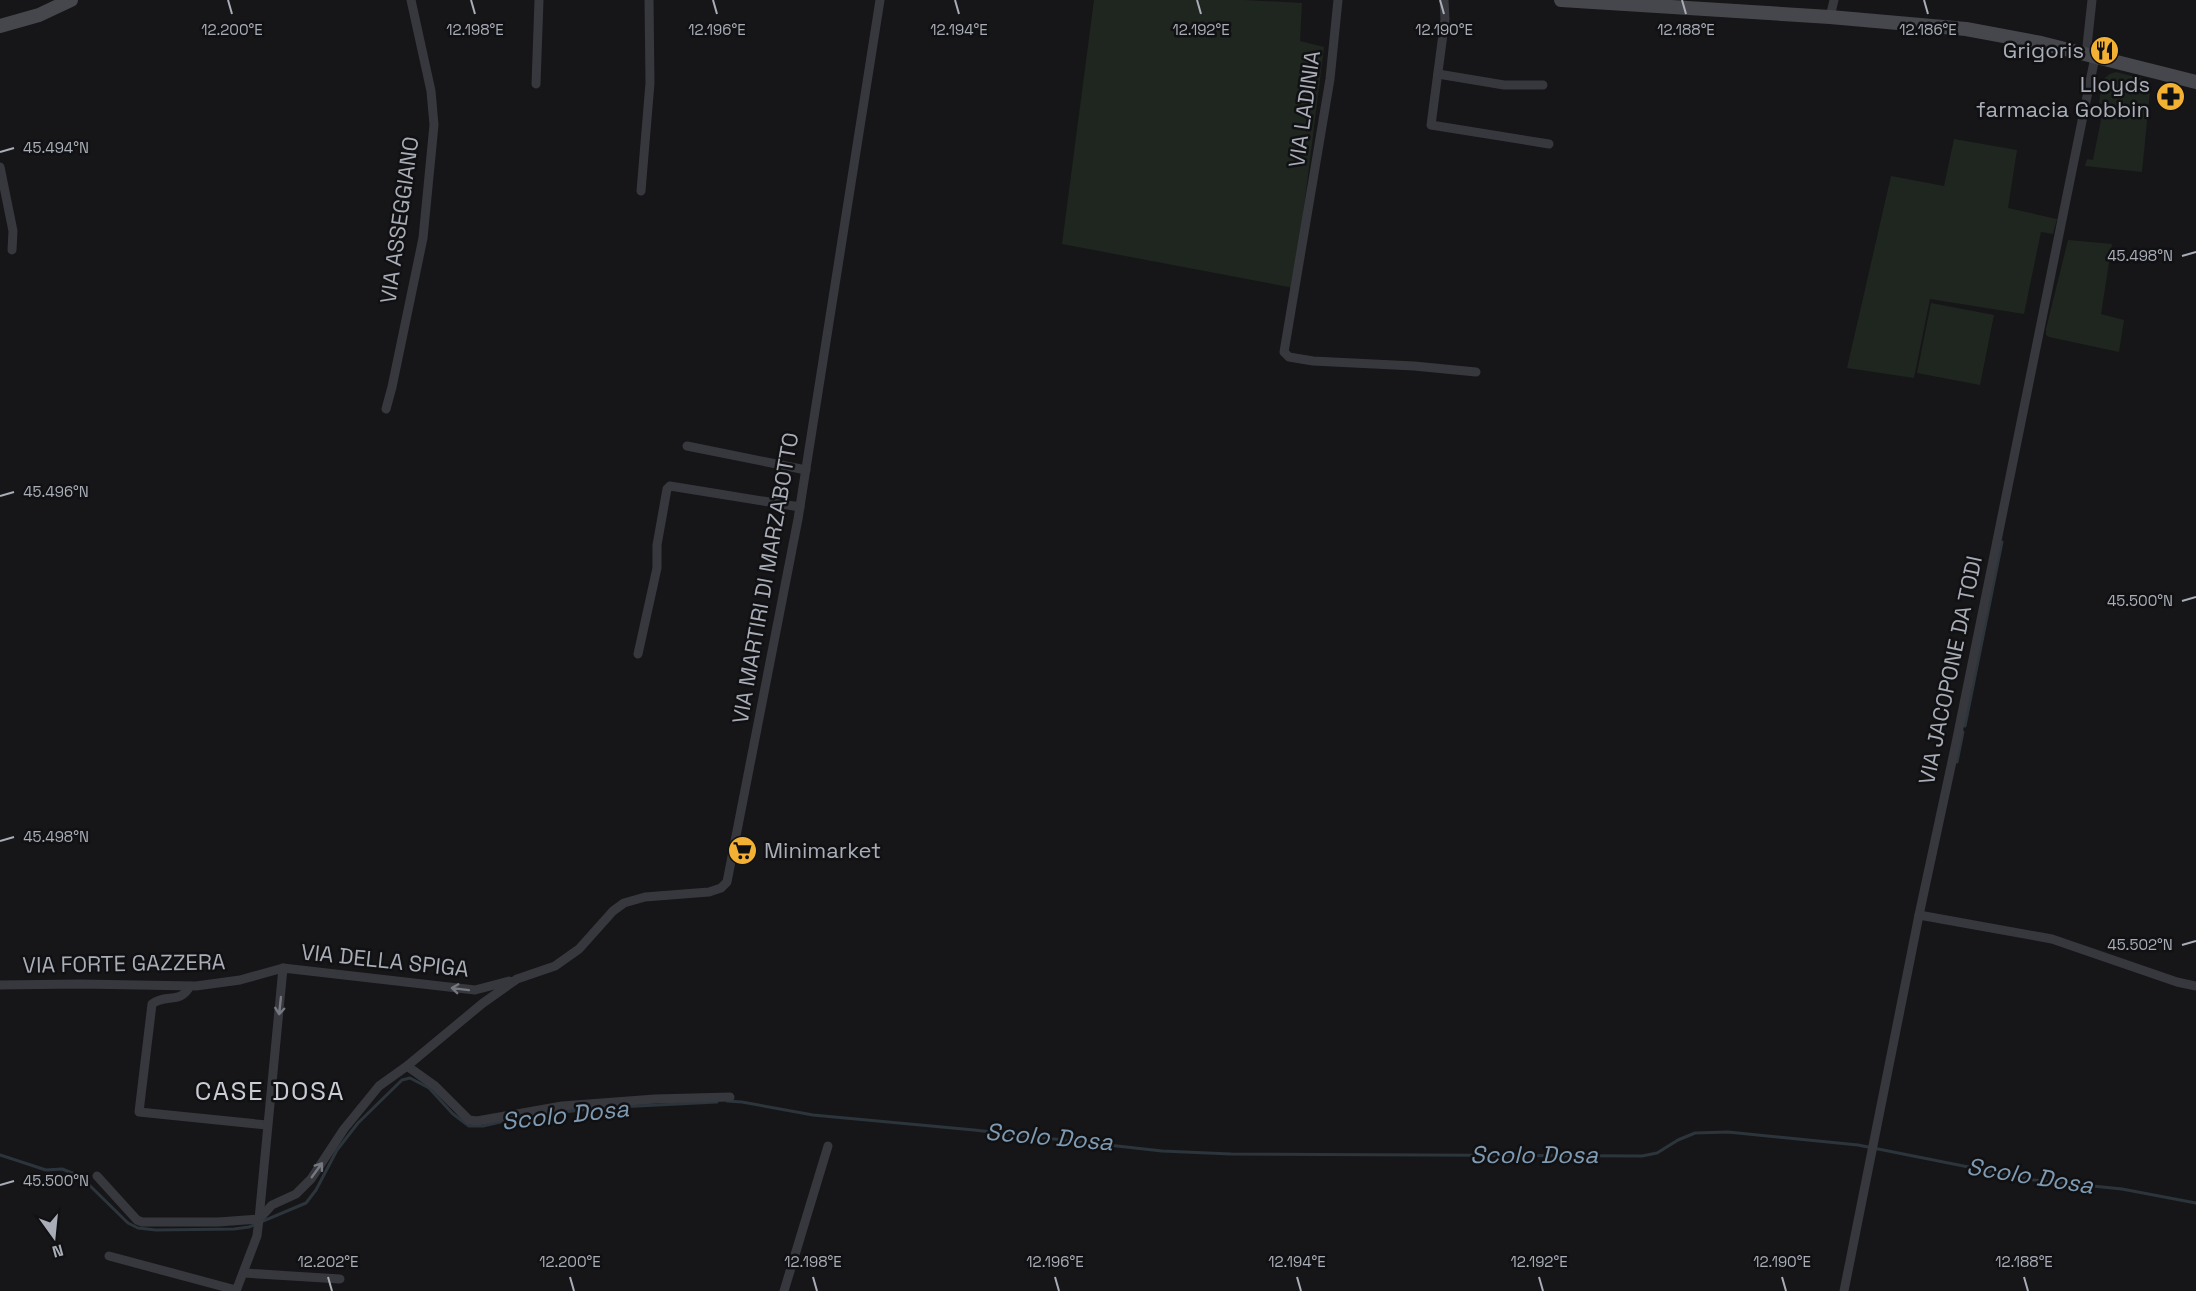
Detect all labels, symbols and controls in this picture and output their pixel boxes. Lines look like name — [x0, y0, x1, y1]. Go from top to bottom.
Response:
text: 12.200°E — [201, 20, 263, 39]
text: 12.198°E — [446, 20, 504, 39]
text: 12.196°E — [688, 20, 746, 39]
text: 12.194°E — [930, 20, 988, 39]
text: 12.192°E — [1172, 20, 1230, 39]
text: 12.190°E — [1415, 20, 1473, 39]
text: 12.188°E — [1657, 20, 1715, 39]
text: 12.186°E — [1899, 20, 1957, 39]
restaurant icon: Grigoris — [2089, 34, 2121, 66]
place label: Grigoris — [2003, 36, 2084, 64]
street label: VIA LADINIA — [1282, 49, 1326, 169]
place label: Lloyds farmacia Gobbin — [1976, 70, 2150, 123]
pharmacy icon: Lloyds farmacia Gobbin — [2155, 81, 2187, 113]
street label: VIA ASSEGGIANO — [373, 135, 425, 305]
text: 45.494°N — [23, 138, 89, 157]
text: 45.498°N — [2107, 246, 2173, 265]
street label: VIA MARTIRI DI MARZABOTTO — [726, 430, 804, 726]
text: 45.496°N — [23, 482, 89, 501]
street label: VIA JACOPONE DA TODI — [1912, 553, 1988, 787]
text: 45.500°N — [2107, 591, 2173, 610]
text: 45.498°N — [23, 827, 89, 846]
supermarket icon: Minimarket — [727, 834, 759, 866]
place label: Minimarket — [764, 836, 881, 864]
text: 45.502°N — [2107, 935, 2173, 954]
street label: VIA DELLA SPIGA — [300, 937, 471, 983]
street label: VIA FORTE GAZZERA — [22, 947, 226, 979]
one-way arrow — [451, 983, 471, 994]
one-way arrow — [274, 996, 285, 1015]
district label: CASE DOSA — [195, 1074, 345, 1108]
water label: Scolo Dosa — [500, 1092, 630, 1137]
water label: Scolo Dosa — [984, 1115, 1114, 1158]
water label: Scolo Dosa — [1470, 1139, 1598, 1170]
water label: Scolo Dosa — [1965, 1150, 2096, 1201]
one-way arrow — [311, 1162, 323, 1178]
text: 45.500°N — [23, 1171, 89, 1190]
north arrow — [24, 1207, 84, 1267]
text: N — [50, 1239, 66, 1263]
text: 12.202°E — [298, 1252, 358, 1271]
text: 12.200°E — [539, 1252, 601, 1271]
text: 12.198°E — [784, 1252, 842, 1271]
text: 12.196°E — [1026, 1252, 1084, 1271]
text: 12.194°E — [1268, 1252, 1326, 1271]
text: 12.192°E — [1510, 1252, 1568, 1271]
text: 12.190°E — [1753, 1252, 1811, 1271]
text: 12.188°E — [1995, 1252, 2053, 1271]

